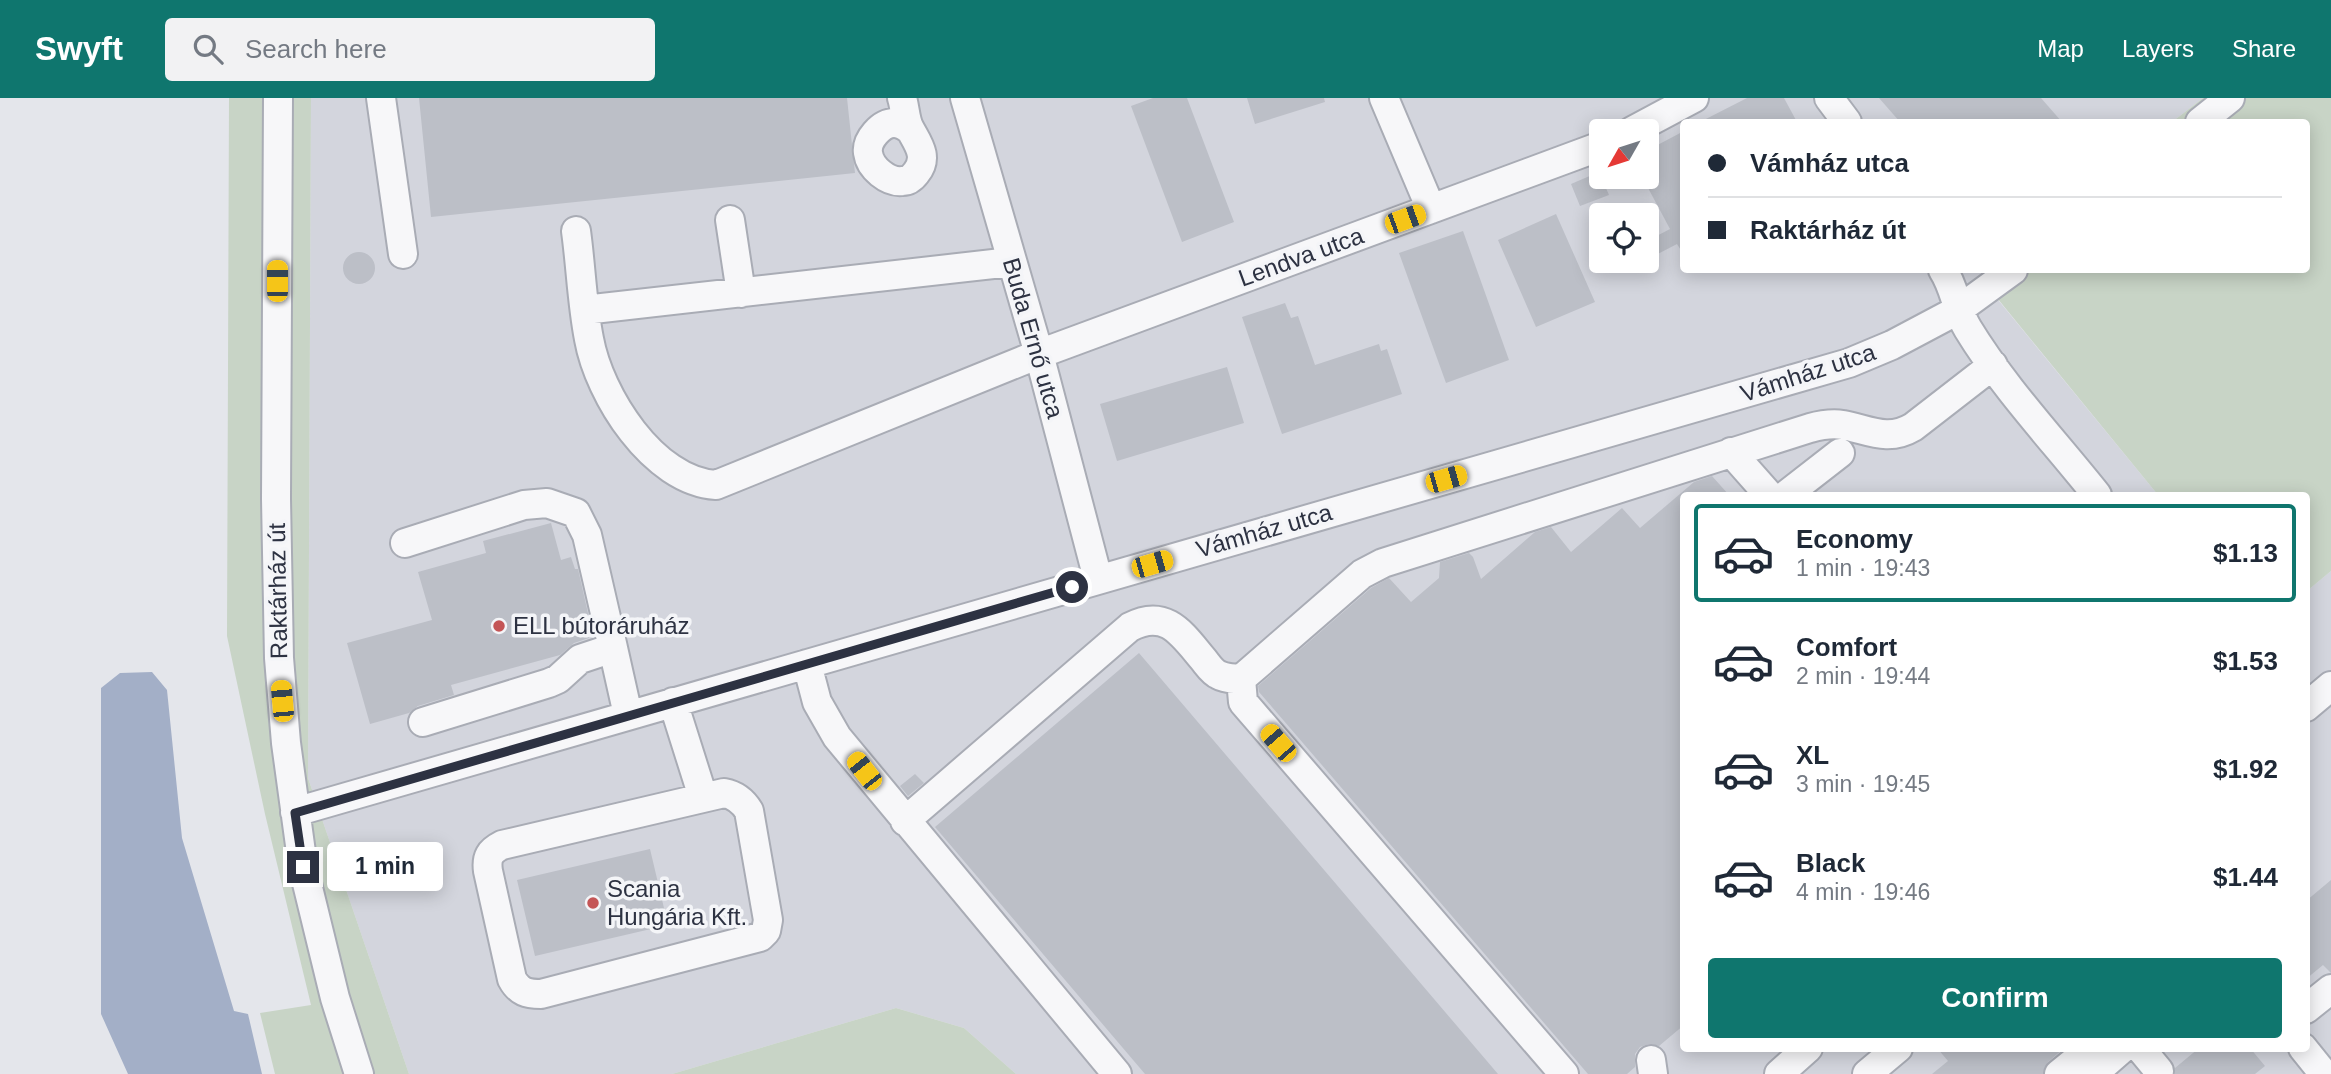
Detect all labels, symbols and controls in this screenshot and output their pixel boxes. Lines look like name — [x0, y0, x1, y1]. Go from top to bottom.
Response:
search box — [165, 18, 655, 81]
text: Swyft — [35, 30, 123, 67]
icon: search — [189, 30, 227, 68]
text: Search here — [245, 34, 387, 64]
text: Map — [2037, 35, 2084, 62]
text: Layers — [2122, 35, 2194, 62]
text: Share — [2232, 35, 2296, 62]
north arrow — [1589, 119, 1659, 189]
map controls — [1589, 119, 1659, 273]
text: Vámház utca — [1750, 148, 1909, 178]
car — [1382, 202, 1429, 236]
button: locate — [1589, 203, 1659, 273]
text: Raktárház út — [1750, 215, 1906, 245]
street label: Lendva utca — [1235, 221, 1367, 292]
street label: Buda Ernő utca — [998, 255, 1069, 422]
car — [267, 260, 288, 302]
street label: Vámház utca — [1737, 338, 1879, 407]
car — [1423, 463, 1470, 495]
street label: Vámház utca — [1193, 498, 1336, 563]
street label: Raktárház út — [263, 522, 292, 659]
icon: car — [1712, 522, 1775, 585]
text: Economy — [1796, 524, 1913, 554]
text: $1.13 — [2213, 538, 2278, 568]
car — [1129, 548, 1176, 580]
text: 1 min · 19:43 — [1796, 555, 1930, 581]
route start — [1056, 571, 1088, 603]
place label: ELL bútoráruház — [513, 612, 690, 639]
marker: ELL bútoráruház — [491, 618, 507, 634]
icon: car — [1712, 630, 1775, 693]
text: Comfort — [1796, 632, 1897, 662]
text: $1.53 — [2213, 646, 2278, 676]
text: 2 min · 19:44 — [1796, 663, 1930, 689]
car — [270, 679, 295, 723]
car — [1257, 720, 1300, 766]
icon: car — [1712, 738, 1775, 801]
text: XL — [1796, 740, 1829, 770]
car — [843, 748, 886, 794]
text: $1.92 — [2213, 754, 2278, 784]
text: 3 min · 19:45 — [1796, 771, 1930, 797]
callout: 1 min — [328, 842, 443, 892]
icon: car — [1712, 846, 1775, 909]
text: Black — [1796, 848, 1865, 878]
route end — [287, 851, 319, 883]
text: 1 min — [355, 853, 415, 879]
text: $1.44 — [2213, 862, 2278, 892]
place label: Scania Hungária Kft. — [607, 875, 747, 930]
text: 4 min · 19:46 — [1796, 879, 1930, 905]
marker: Scania Hungária Kft. — [585, 895, 601, 911]
button: Confirm — [1708, 958, 2282, 1038]

